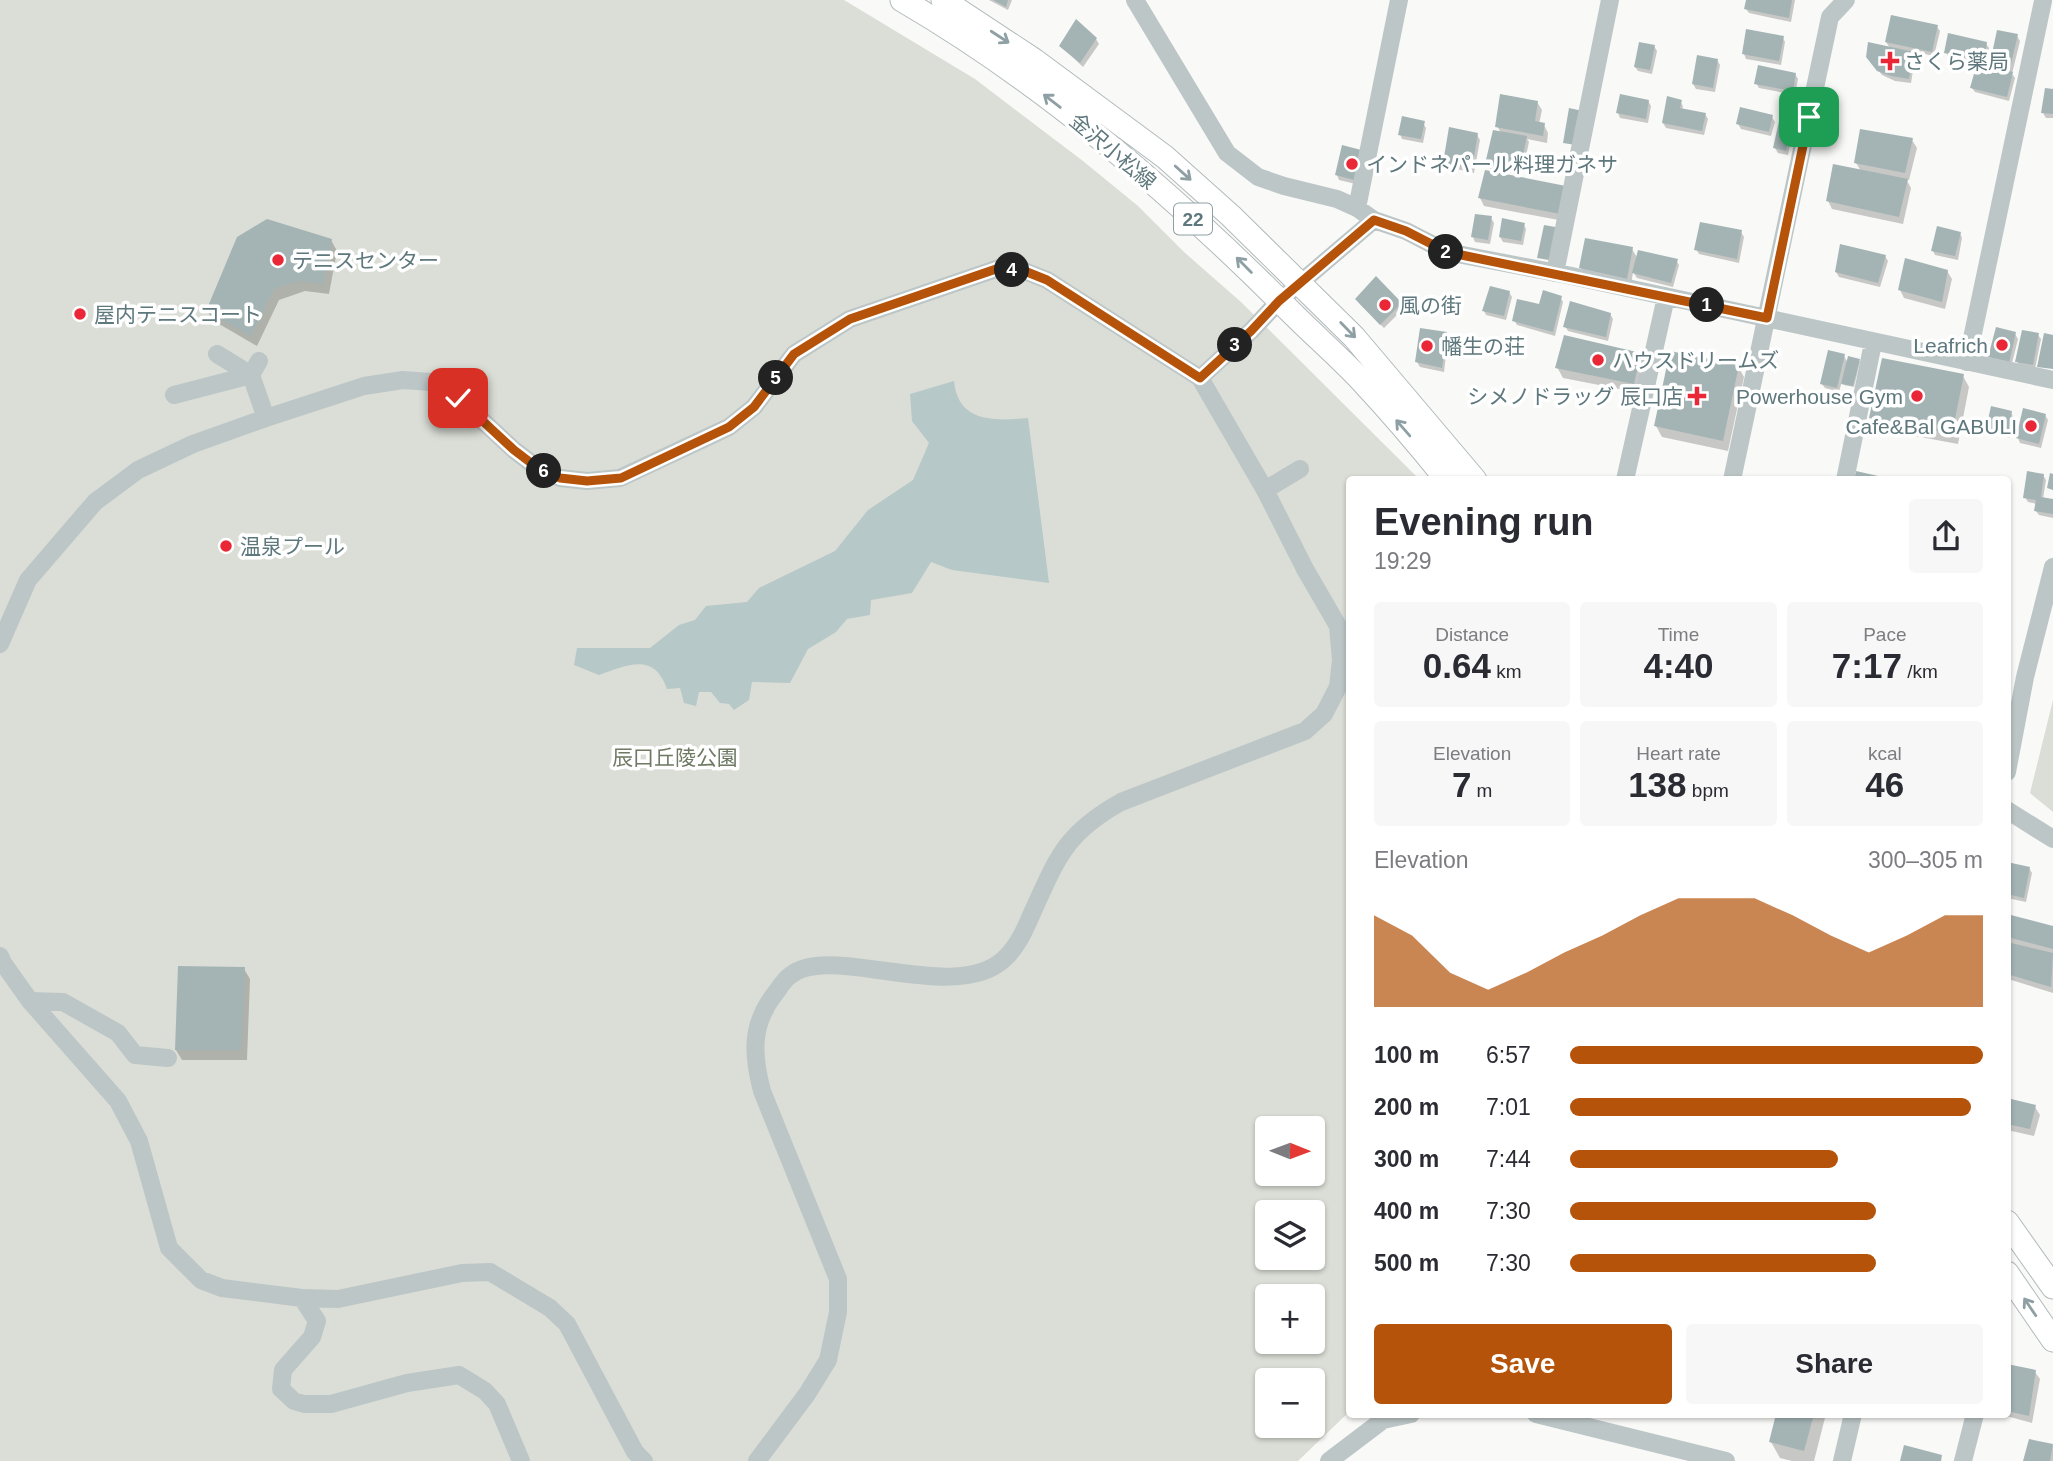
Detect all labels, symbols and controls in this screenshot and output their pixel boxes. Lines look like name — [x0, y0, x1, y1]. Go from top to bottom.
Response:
one-way arrow — [990, 31, 1010, 45]
place label: さくら薬局 — [1904, 50, 2009, 73]
marker: さくら薬局 — [1882, 53, 1898, 69]
pin — [1779, 87, 1839, 147]
one-way arrow — [1044, 94, 1062, 109]
icon: arrive — [1790, 98, 1828, 136]
street label: 金沢小松線 — [1065, 108, 1161, 194]
place label: インドネパール料理ガネサ — [1366, 153, 1618, 176]
marker: インドネパール料理ガネサ — [1344, 156, 1360, 172]
one-way arrow — [1174, 165, 1192, 181]
road number: 22 — [1174, 204, 1212, 234]
pin: 2 — [1428, 234, 1464, 270]
text: 2 — [1440, 241, 1451, 262]
place label: テニスセンター — [292, 249, 439, 272]
marker: テニスセンター — [270, 252, 286, 268]
pin: 4 — [995, 252, 1030, 288]
one-way arrow — [1236, 256, 1253, 273]
text: 4 — [1006, 259, 1017, 280]
pin: 1 — [1690, 288, 1724, 322]
place label: 風の街 — [1399, 294, 1462, 317]
text: 1 — [1701, 294, 1712, 315]
marker: 風の街 — [1377, 297, 1393, 313]
place label: 屋内テニスコート — [94, 303, 262, 326]
marker: 屋内テニスコート — [72, 306, 88, 322]
one-way arrow — [1339, 321, 1356, 338]
pin: 3 — [1218, 328, 1252, 362]
text: 3 — [1229, 334, 1240, 355]
place label: Leafrich — [1913, 334, 1988, 357]
place label: 幡生の荘 — [1441, 335, 1525, 358]
marker: Leafrich — [1994, 337, 2010, 353]
marker: 幡生の荘 — [1419, 338, 1435, 354]
place label: ハウスドリームズ — [1612, 349, 1779, 372]
marker: ハウスドリームズ — [1590, 352, 1606, 368]
pin: 5 — [758, 360, 794, 396]
text: 5 — [770, 367, 781, 388]
pin — [428, 368, 488, 428]
icon: check — [439, 379, 477, 417]
place label: シメノドラッグ 辰口店 — [1467, 385, 1683, 408]
place label: Powerhouse Gym — [1736, 385, 1903, 408]
marker: シメノドラッグ 辰口店 — [1689, 388, 1705, 404]
marker: Powerhouse Gym — [1909, 388, 1925, 404]
place label: Cafe&Bal GABULI — [1845, 415, 2017, 438]
marker: Cafe&Bal GABULI — [2023, 418, 2039, 434]
one-way arrow — [1395, 419, 1411, 437]
pin: 6 — [526, 454, 562, 489]
text: 6 — [538, 460, 549, 481]
button: share — [1909, 499, 1983, 573]
text: Evening run — [1374, 501, 1594, 543]
place label: 温泉プール — [240, 535, 345, 558]
marker: 温泉プール — [218, 538, 234, 554]
text: 19:29 — [1374, 548, 1432, 574]
text: Distance — [1435, 624, 1509, 645]
text: Time — [1658, 624, 1699, 645]
text: Pace — [1863, 624, 1906, 645]
text: 0.64 — [1423, 646, 1491, 685]
text: 4:40 — [1643, 646, 1714, 685]
text: 7:17 — [1832, 646, 1902, 685]
text: km — [1491, 661, 1522, 682]
text: /km — [1902, 661, 1938, 682]
text: Elevation — [1433, 743, 1511, 764]
text: Heart rate — [1636, 743, 1721, 764]
text: kcal — [1868, 743, 1902, 764]
park label: 辰口丘陵公園 — [612, 746, 738, 769]
text: 7 — [1452, 765, 1471, 804]
text: 138 — [1628, 765, 1687, 804]
text: 46 — [1865, 765, 1904, 804]
text: m — [1471, 780, 1492, 801]
text: bpm — [1687, 780, 1729, 801]
text: Elevation — [1374, 847, 1469, 873]
text: 300–305 m — [1868, 847, 1983, 873]
text: 100 m — [1374, 1042, 1439, 1068]
text: 6:57 — [1486, 1042, 1531, 1068]
text: 200 m — [1374, 1094, 1439, 1120]
text: 7:01 — [1486, 1094, 1531, 1120]
north arrow — [1255, 1116, 1325, 1186]
map controls — [1255, 1116, 1325, 1438]
text: 300 m — [1374, 1146, 1439, 1172]
text: 7:44 — [1486, 1146, 1531, 1172]
text: 400 m — [1374, 1198, 1439, 1224]
text: 7:30 — [1486, 1198, 1531, 1224]
button: layers — [1255, 1200, 1325, 1270]
text: 500 m — [1374, 1250, 1439, 1276]
text: 7:30 — [1486, 1250, 1531, 1276]
button: + — [1255, 1284, 1325, 1354]
one-way arrow — [2023, 1298, 2037, 1317]
button: Save — [1374, 1324, 1672, 1404]
button: Share — [1686, 1324, 1983, 1404]
button: − — [1255, 1368, 1325, 1438]

